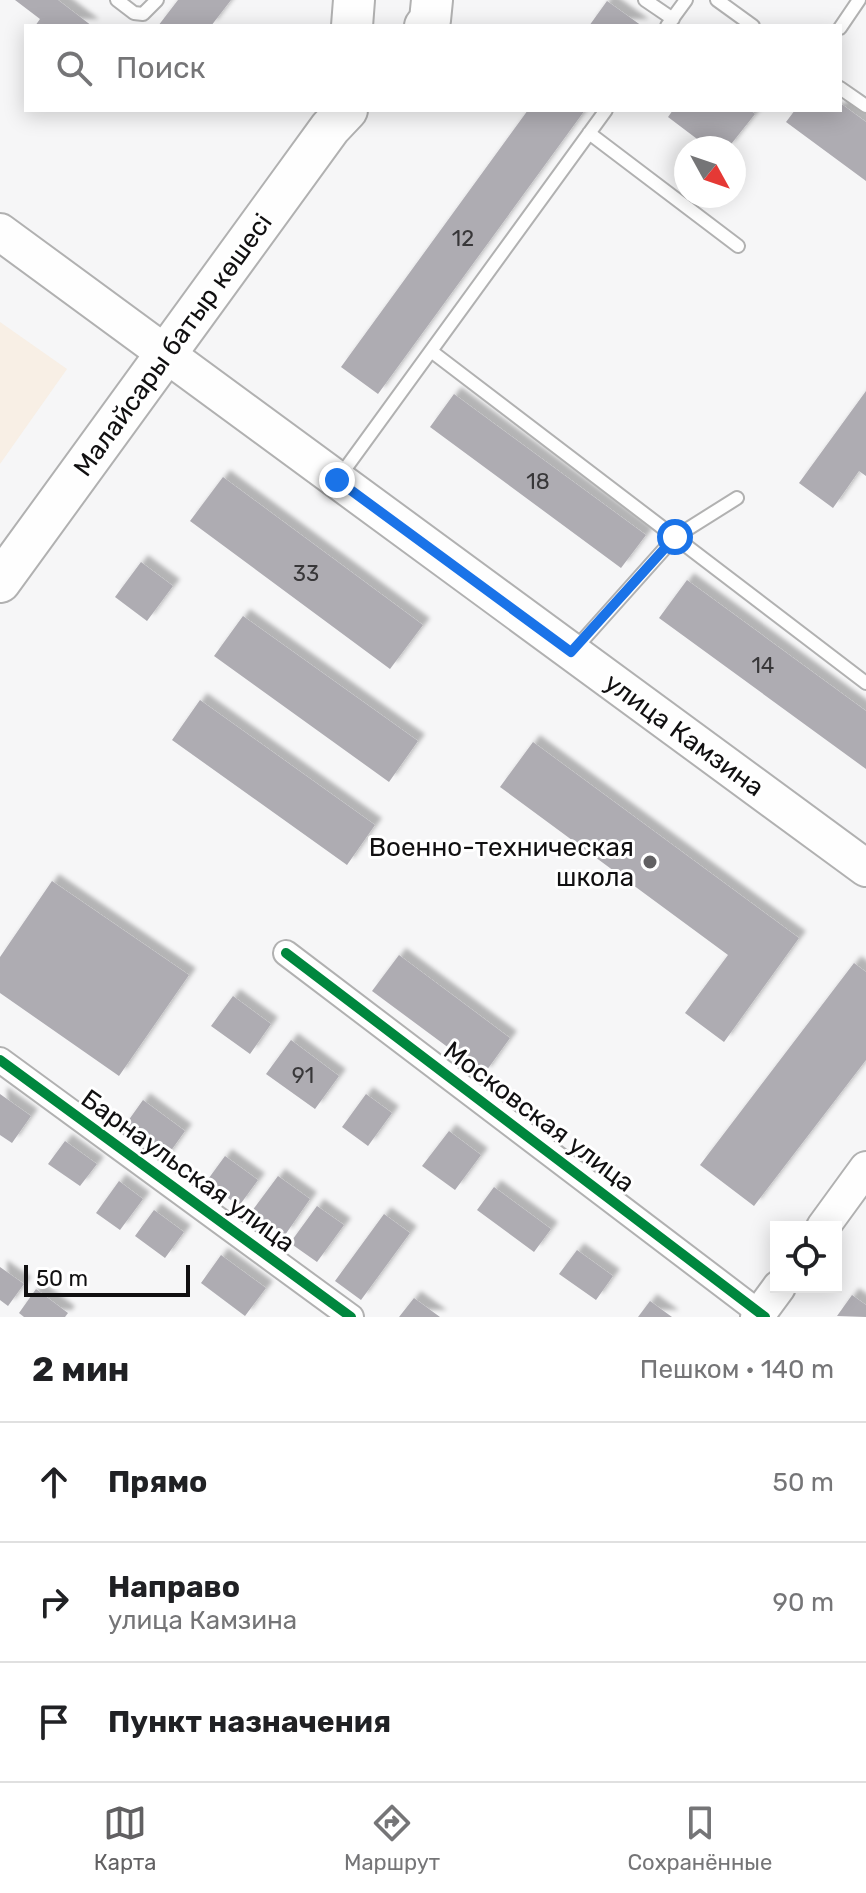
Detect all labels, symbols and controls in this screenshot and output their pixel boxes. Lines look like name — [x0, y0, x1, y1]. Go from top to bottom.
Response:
search box — [24, 24, 842, 112]
icon: search — [52, 46, 96, 90]
text: Поиск — [116, 50, 206, 86]
north arrow — [674, 136, 746, 208]
street label: Малайсары батыр көшесі — [67, 208, 279, 482]
house number: 12 — [452, 225, 474, 252]
route end — [319, 462, 355, 498]
house number: 18 — [526, 468, 550, 495]
route start — [657, 519, 693, 555]
house number: 33 — [293, 560, 319, 587]
house number: 14 — [751, 652, 775, 679]
street label: улица Камзина — [598, 667, 770, 803]
place label: Военно-техническая школа — [369, 832, 634, 893]
marker: Военно-техническая школа — [641, 853, 659, 871]
street label: Московская улица — [438, 1035, 640, 1199]
house number: 91 — [292, 1062, 314, 1089]
street label: Барнаульская улица — [75, 1083, 301, 1259]
map controls — [770, 1221, 842, 1293]
button: locate — [770, 1221, 842, 1293]
scale bar — [24, 1261, 190, 1297]
text: 50 m — [36, 1265, 88, 1292]
text: 2 мин — [32, 1349, 129, 1390]
text: Пешком · 140 m — [640, 1354, 834, 1385]
icon: ahead — [32, 1460, 76, 1504]
text: Прямо — [108, 1464, 207, 1500]
text: 50 m — [773, 1467, 834, 1498]
text: Направо — [108, 1569, 240, 1605]
icon: right — [32, 1580, 76, 1624]
text: 90 m — [773, 1587, 834, 1618]
text: улица Камзина — [108, 1605, 297, 1636]
icon: arrive — [32, 1700, 76, 1744]
text: Пункт назначения — [108, 1704, 391, 1740]
tab: Карта — [94, 1801, 156, 1876]
tab: Маршрут — [344, 1801, 440, 1876]
tab: Сохранённые — [627, 1801, 772, 1876]

